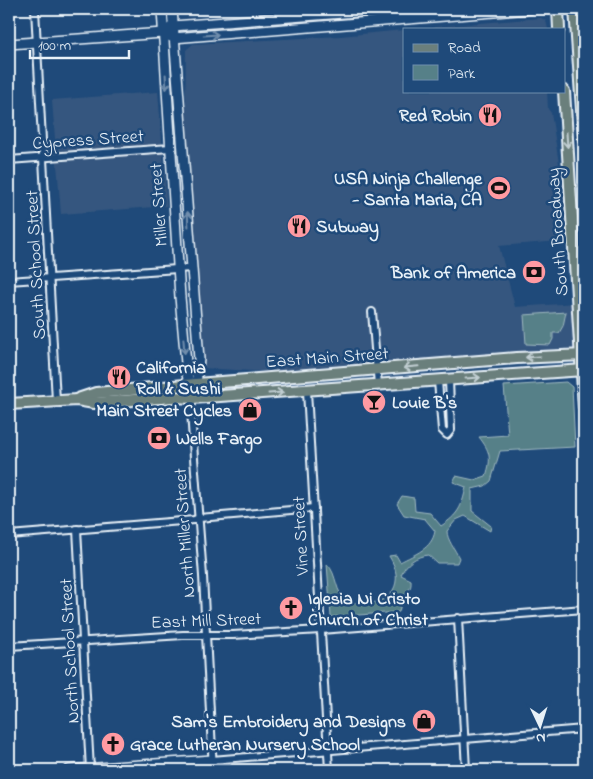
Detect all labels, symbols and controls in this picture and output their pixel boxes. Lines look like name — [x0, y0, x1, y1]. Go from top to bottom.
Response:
scale bar — [30, 28, 129, 60]
legend — [403, 28, 566, 92]
one-way arrow — [203, 30, 219, 39]
text: 100 m — [38, 35, 71, 57]
text: Road — [448, 37, 481, 59]
text: Park — [448, 63, 476, 85]
one-way arrow — [162, 73, 171, 89]
restaurant icon: Red Robin — [477, 102, 503, 128]
place label: Red Robin — [399, 104, 472, 130]
street label: Cypress Street — [32, 124, 145, 158]
one-way arrow — [562, 132, 572, 148]
street label: Miller Street — [144, 162, 176, 248]
place label: USA Ninja Challenge - Santa Maria, CA — [334, 167, 483, 214]
street label: South Broadway — [542, 167, 576, 297]
sports icon: USA Ninja Challenge - Santa Maria, CA — [486, 175, 512, 201]
street label: South School Street — [20, 190, 54, 340]
one-way arrow — [183, 211, 192, 227]
restaurant icon: Subway — [286, 213, 312, 239]
place label: Subway — [316, 215, 379, 242]
bank icon: Bank of America — [521, 259, 547, 285]
place label: Bank of America — [390, 261, 516, 287]
one-way arrow — [180, 337, 189, 353]
street label: East Main Street — [265, 342, 389, 376]
one-way arrow — [525, 353, 541, 362]
place label: California Roll & Sushi — [136, 356, 221, 403]
one-way arrow — [403, 362, 419, 372]
restaurant icon: California Roll & Sushi — [106, 364, 132, 390]
one-way arrow — [465, 374, 481, 383]
one-way arrow — [268, 388, 284, 397]
bar icon: Louie B's — [361, 389, 387, 415]
place label: Louie B's — [392, 391, 457, 417]
shop icon: Main Street Cycles — [237, 397, 263, 423]
place label: Main Street Cycles — [96, 399, 232, 426]
bank icon: Wells Fargo — [146, 425, 172, 451]
place label: Wells Fargo — [176, 427, 262, 454]
street label: North Miller Street — [168, 467, 203, 599]
street label: Vine Street — [287, 496, 317, 577]
street label: North School Street — [54, 578, 88, 724]
place label: Iglesia Ni Cristo Church of Christ — [308, 587, 429, 634]
church icon: Iglesia Ni Cristo Church of Christ — [278, 595, 304, 621]
street label: East Mill Street — [150, 607, 262, 637]
north arrow — [516, 702, 566, 752]
shop icon: Sam's Embroidery and Designs — [411, 708, 437, 734]
place label: Sam's Embroidery and Designs — [171, 710, 406, 737]
text: N — [535, 727, 546, 748]
church icon: Grace Lutheran Nursery School — [100, 731, 126, 757]
place label: Grace Lutheran Nursery School — [130, 733, 360, 760]

